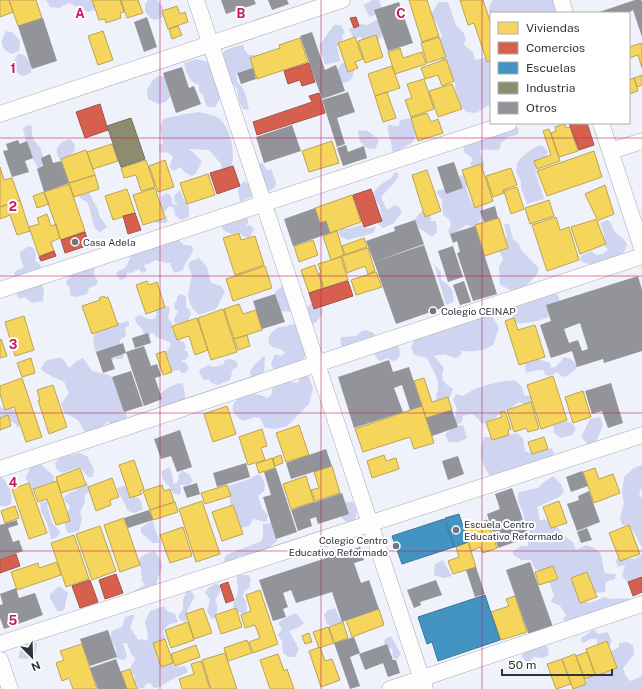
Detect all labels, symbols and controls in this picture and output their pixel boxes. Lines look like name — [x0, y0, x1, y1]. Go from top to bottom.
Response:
text: A — [75, 6, 85, 21]
text: B — [237, 6, 246, 21]
text: C — [396, 6, 406, 21]
legend — [490, 12, 630, 124]
text: Viviendas — [526, 21, 580, 35]
text: Comercios — [526, 41, 585, 55]
text: 1 — [10, 61, 16, 76]
text: Escuelas — [526, 61, 576, 75]
text: Industria — [526, 81, 575, 95]
text: Otros — [526, 101, 557, 115]
text: 2 — [9, 199, 17, 214]
place label: Casa Adela — [83, 236, 135, 248]
marker: Casa Adela — [70, 237, 80, 247]
place label: Colegio CEINAP — [441, 305, 516, 317]
marker: Colegio CEINAP — [428, 306, 438, 316]
text: 3 — [9, 337, 18, 352]
text: 4 — [9, 475, 18, 490]
place label: Escuela Centro Educativo Reformado — [464, 518, 564, 542]
marker: Escuela Centro Educativo Reformado — [451, 525, 461, 535]
place label: Colegio Centro Educativo Reformado — [289, 534, 388, 558]
marker: Colegio Centro Educativo Reformado — [391, 541, 401, 551]
text: 5 — [9, 613, 18, 628]
north arrow — [12, 637, 52, 677]
scale bar — [502, 651, 612, 677]
text: 50 m — [508, 658, 536, 672]
text: N — [30, 659, 42, 673]

